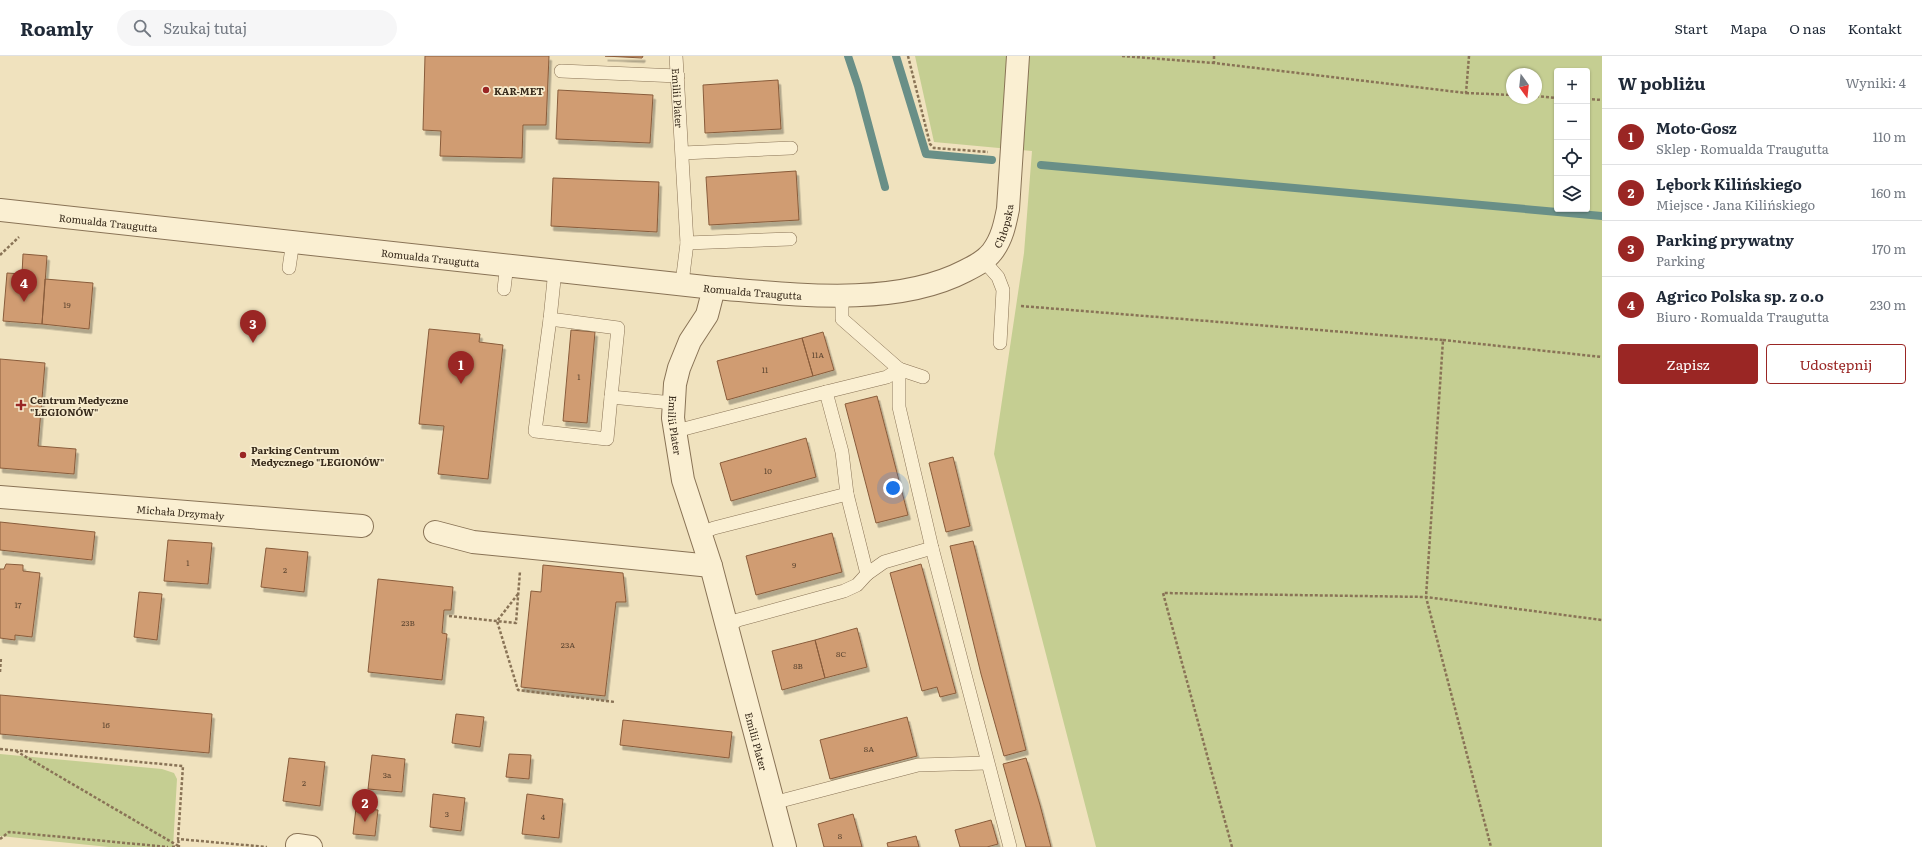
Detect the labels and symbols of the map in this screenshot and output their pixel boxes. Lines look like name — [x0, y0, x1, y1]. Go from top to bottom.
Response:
street label: Emilii Plater — [669, 68, 688, 128]
north arrow — [1506, 68, 1542, 104]
place label: KAR-MET — [494, 83, 544, 98]
marker: KAR-MET — [481, 85, 491, 95]
street label: Chłopska — [989, 203, 1016, 250]
street label: Romualda Traugutta — [58, 209, 159, 235]
street label: Romualda Traugutta — [380, 244, 481, 270]
pin: 4 — [11, 269, 37, 302]
street label: Romualda Traugutta — [702, 279, 803, 302]
house number: 19 — [63, 299, 71, 310]
pin: 3 — [240, 310, 266, 343]
house number: 11A — [812, 349, 824, 360]
pin: 1 — [448, 351, 474, 384]
house number: 11 — [762, 364, 769, 375]
house number: 1 — [577, 371, 581, 382]
place label: Centrum Medyczne "LEGIONÓW" — [30, 392, 129, 419]
street label: Emilii Plater — [665, 395, 686, 456]
marker: Centrum Medyczne "LEGIONÓW" — [15, 399, 27, 411]
place label: Parking Centrum Medycznego "LEGIONÓW" — [251, 442, 384, 469]
marker: Parking Centrum Medycznego "LEGIONÓW" — [238, 450, 248, 460]
house number: 10 — [764, 465, 772, 476]
your location — [883, 478, 903, 498]
street label: Michała Drzymały — [136, 500, 225, 522]
house number: 1 — [186, 557, 190, 568]
house number: 9 — [792, 559, 796, 570]
house number: 2 — [283, 564, 287, 575]
house number: 17 — [14, 599, 22, 610]
house number: 23B — [401, 617, 415, 628]
house number: 23A — [561, 639, 575, 650]
house number: 8C — [836, 648, 846, 659]
house number: 8B — [793, 660, 803, 671]
street label: Emilii Plater — [742, 710, 772, 772]
house number: 16 — [102, 719, 110, 730]
house number: 8A — [864, 743, 874, 754]
house number: 3a — [383, 769, 392, 780]
house number: 2 — [302, 777, 306, 788]
pin: 2 — [352, 789, 378, 822]
house number: 3 — [445, 808, 449, 819]
house number: 4 — [541, 811, 546, 822]
house number: 8 — [838, 830, 843, 841]

